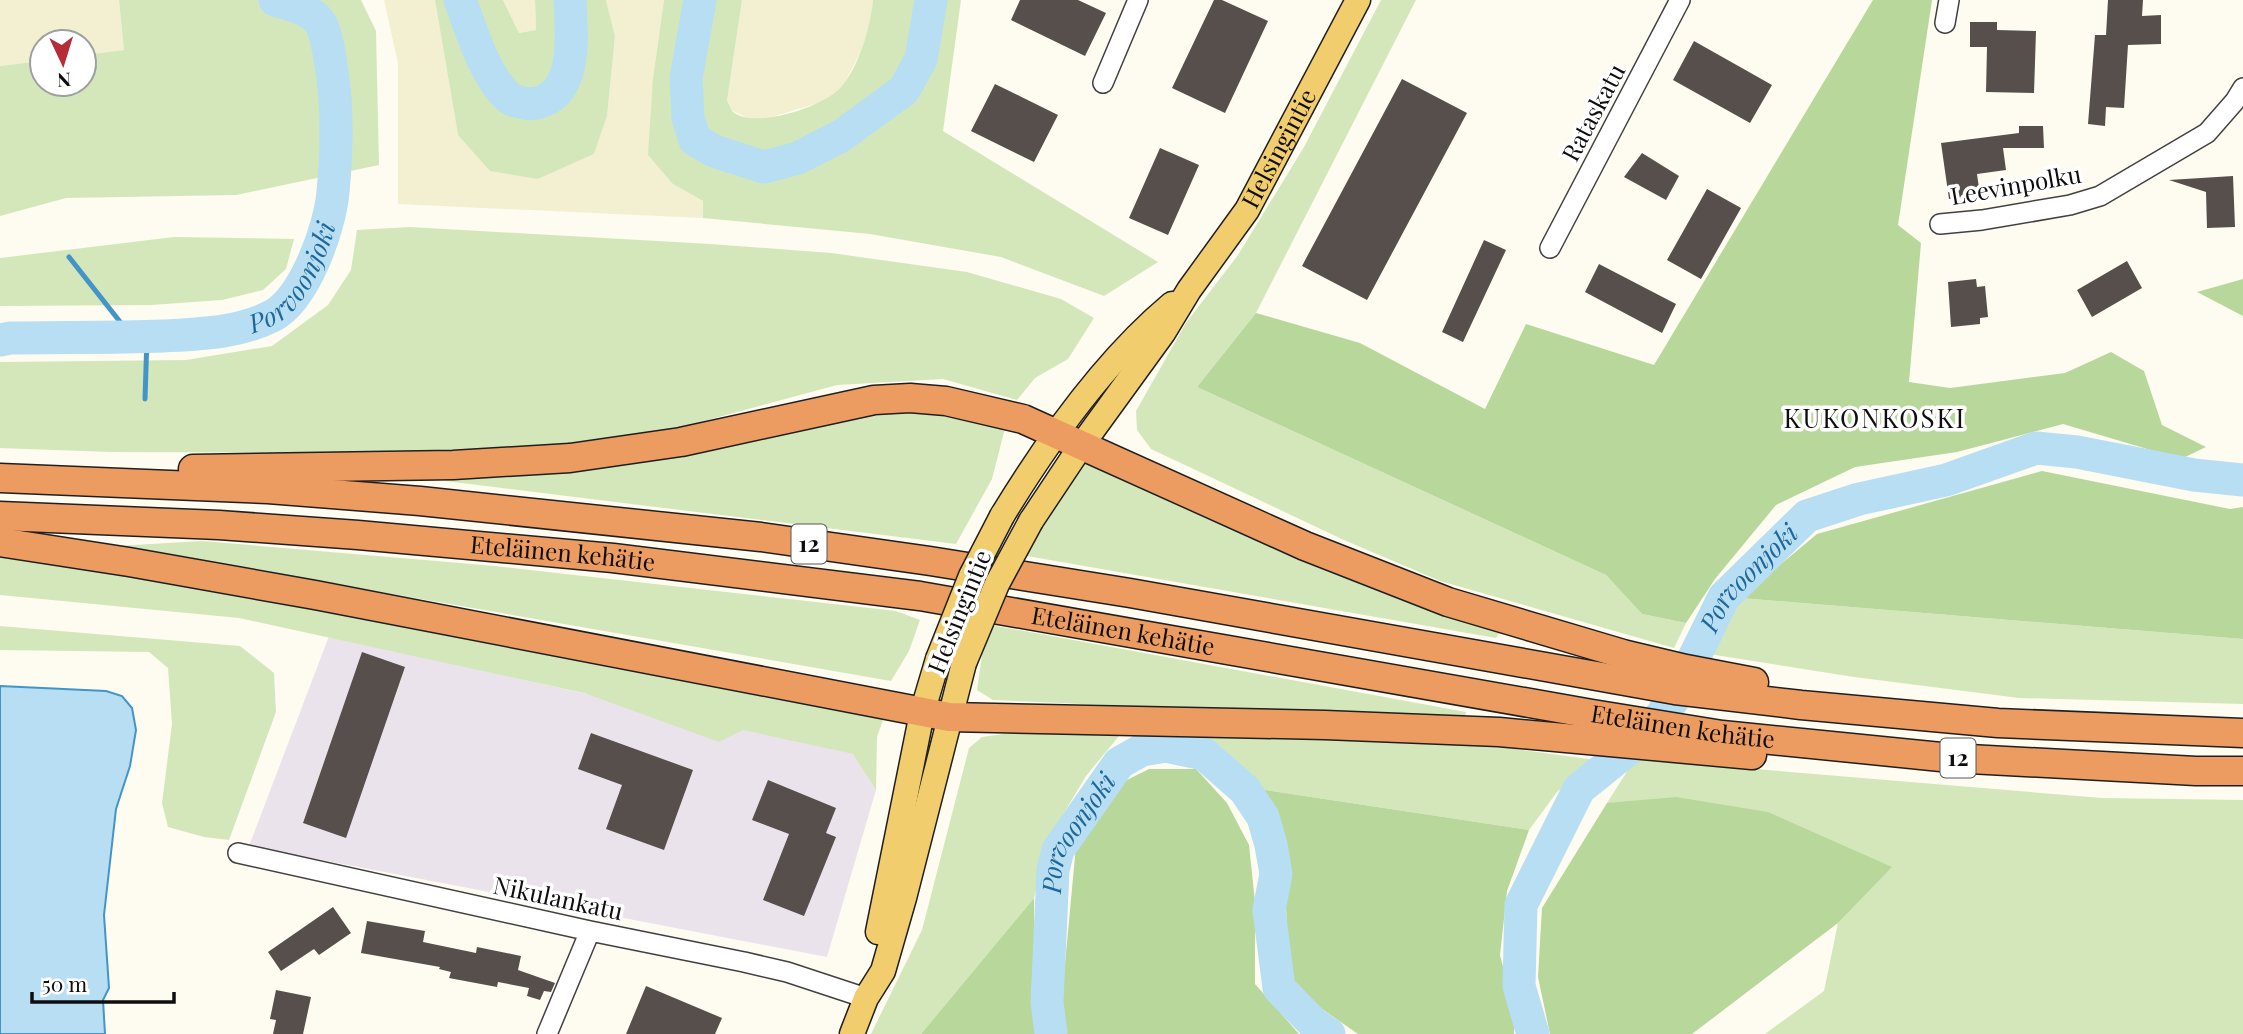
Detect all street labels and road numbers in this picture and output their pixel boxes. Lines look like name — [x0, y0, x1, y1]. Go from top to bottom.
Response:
street label: Rataskatu — [1553, 58, 1631, 166]
street label: Helsingintie — [1233, 83, 1322, 213]
street label: Leevinpolku — [1948, 157, 2084, 211]
road number: 12 — [792, 524, 826, 564]
street label: Eteläinen kehätie — [469, 527, 657, 577]
street label: Helsingintie — [919, 545, 997, 678]
street label: Eteläinen kehätie — [1029, 598, 1218, 661]
street label: Eteläinen kehätie — [1589, 696, 1776, 754]
road number: 12 — [1940, 738, 1976, 778]
street label: Nikulankatu — [491, 868, 626, 926]

